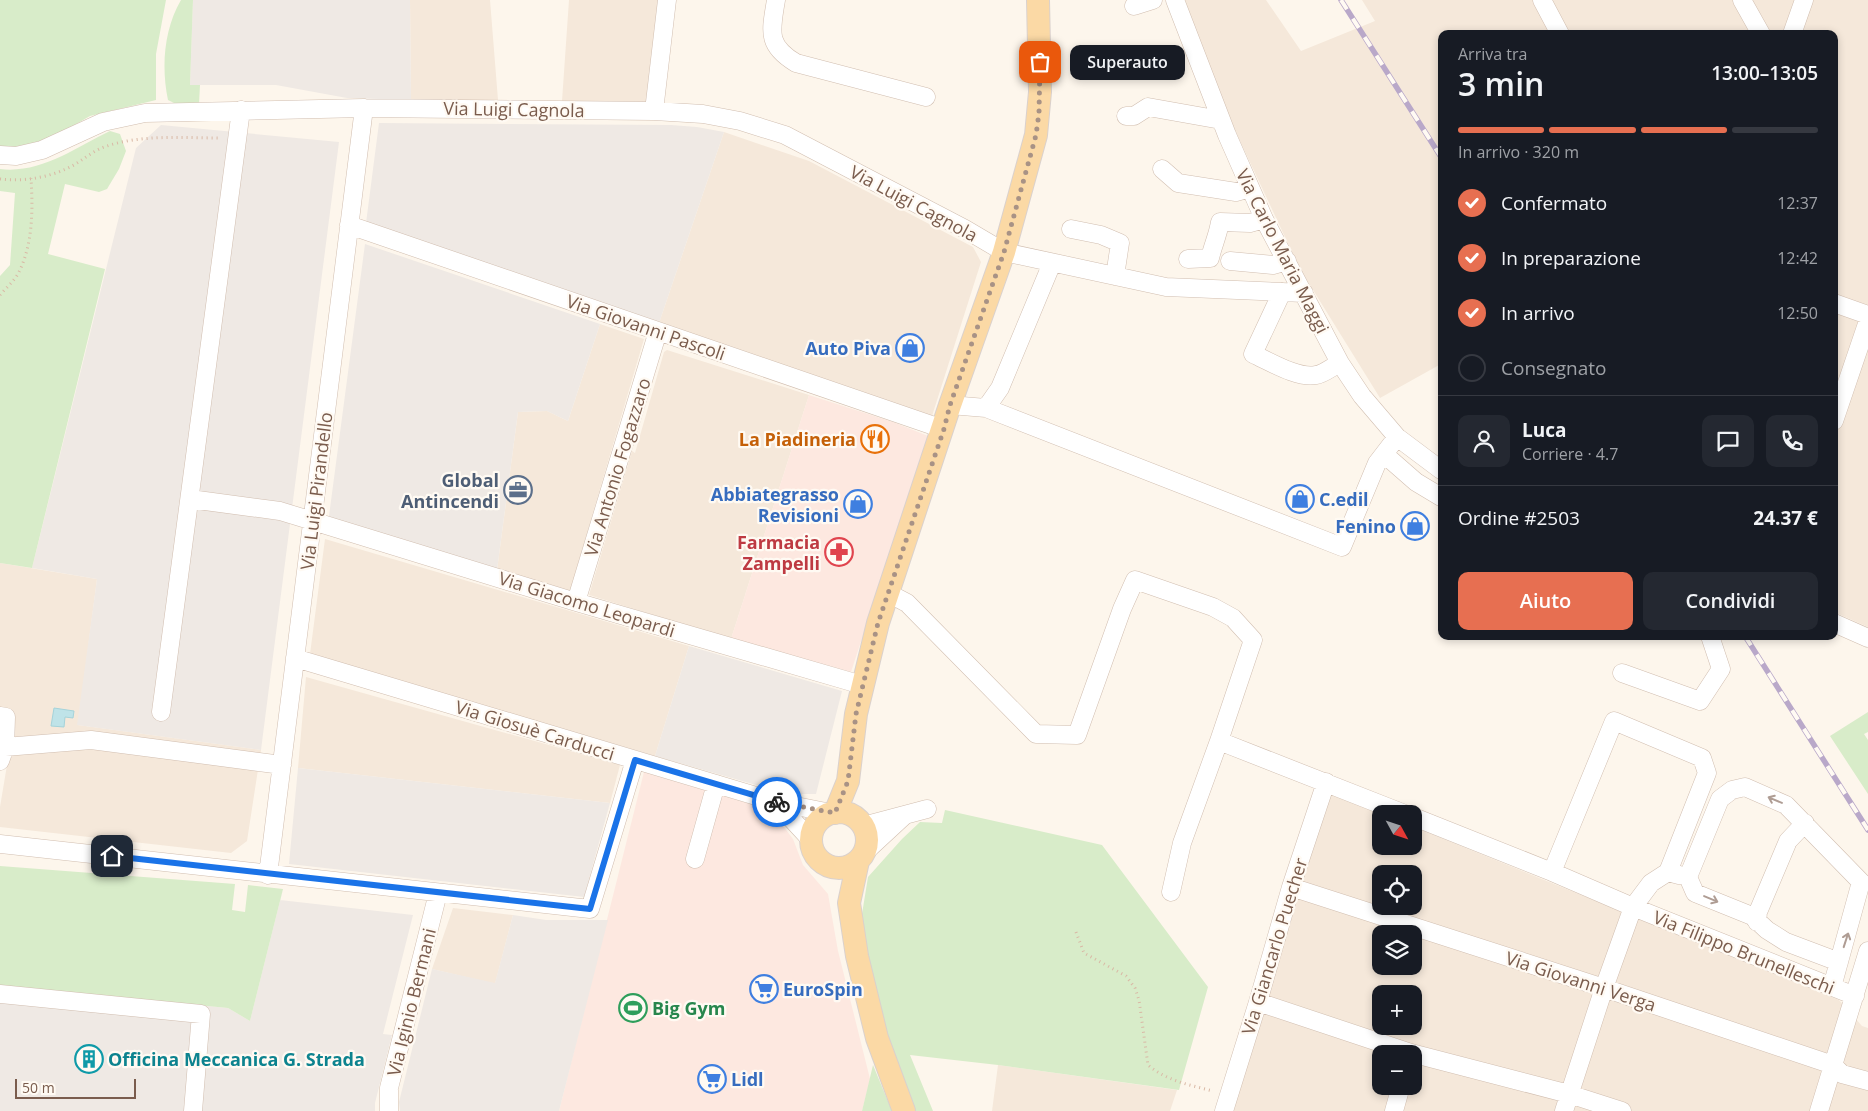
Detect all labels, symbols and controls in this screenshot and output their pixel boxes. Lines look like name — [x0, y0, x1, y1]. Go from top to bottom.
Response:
pin — [1019, 41, 1061, 83]
text: Arriva tra — [1458, 43, 1527, 65]
callout: Superauto — [1070, 44, 1185, 80]
icon: bag — [1026, 48, 1054, 76]
text: Superauto — [1087, 51, 1168, 73]
text: 13:00–13:05 — [1711, 60, 1818, 86]
text: 3 min — [1458, 62, 1544, 105]
street label: Via Luigi Cagnola — [443, 96, 585, 122]
text: In arrivo · 320 m — [1458, 141, 1579, 163]
street label: Via Luigi Cagnola — [846, 159, 982, 247]
street label: Via Carlo Maria Maggi — [1231, 165, 1335, 337]
icon: check — [1458, 189, 1486, 217]
text: Confermato — [1501, 190, 1607, 216]
text: 12:37 — [1777, 192, 1818, 214]
icon: check — [1458, 244, 1486, 272]
text: In preparazione — [1501, 245, 1641, 271]
text: 12:42 — [1777, 247, 1818, 269]
street label: Via Giovanni Pascoli — [563, 289, 729, 365]
icon: check — [1458, 299, 1486, 327]
text: In arrivo — [1501, 300, 1575, 326]
text: 12:50 — [1777, 302, 1818, 324]
shop icon: Auto Piva — [895, 333, 925, 363]
place label: Auto Piva — [805, 336, 891, 360]
text: Consegnato — [1501, 355, 1607, 381]
street label: Via Antonio Fogazzaro — [578, 375, 656, 559]
street label: Via Luigi Pirandello — [294, 411, 338, 571]
button: person — [1458, 415, 1510, 467]
button: chat — [1702, 415, 1754, 467]
button: phone — [1766, 415, 1818, 467]
text: Luca — [1522, 417, 1566, 443]
restaurant icon: La Piadineria — [860, 424, 890, 454]
place label: La Piadineria — [739, 427, 856, 451]
text: Corriere · 4.7 — [1522, 443, 1618, 465]
place label: Global Antincendi — [401, 468, 499, 513]
office icon: Global Antincendi — [503, 475, 533, 505]
place label: Abbiategrasso Revisioni — [711, 482, 839, 527]
shop icon: C.edil — [1285, 484, 1315, 514]
place label: C.edil — [1319, 487, 1369, 511]
shop icon: Abbiategrasso Revisioni — [843, 489, 873, 519]
text: Ordine #2503 — [1458, 505, 1580, 531]
text: 24.37 € — [1753, 505, 1818, 531]
shop icon: Fenino — [1400, 511, 1430, 541]
place label: Fenino — [1335, 514, 1396, 538]
place label: Farmacia Zampelli — [737, 530, 820, 575]
pharmacy icon: Farmacia Zampelli — [824, 537, 854, 567]
street label: Via Giacomo Leopardi — [496, 566, 678, 642]
button: Aiuto — [1458, 572, 1633, 630]
button: Condividi — [1643, 572, 1818, 630]
street label: Via Giosuè Carducci — [452, 694, 618, 766]
courier — [752, 777, 802, 827]
icon: bike — [763, 788, 791, 816]
one-way arrow — [1768, 795, 1783, 805]
north arrow — [1372, 805, 1422, 855]
map controls — [1372, 805, 1422, 1095]
pin — [91, 835, 133, 877]
icon: home — [98, 842, 126, 870]
street label: Via Giancarlo Puecher — [1236, 854, 1313, 1037]
button: locate — [1372, 865, 1422, 915]
one-way arrow — [1703, 895, 1718, 905]
street label: Via Filippo Brunelleschi — [1650, 905, 1838, 999]
street label: Via Iginio Bermani — [381, 925, 441, 1079]
button: layers — [1372, 925, 1422, 975]
one-way arrow — [1842, 933, 1851, 949]
street label: Via Giovanni Verga — [1503, 945, 1659, 1017]
supermarket icon: EuroSpin — [749, 974, 779, 1004]
place label: EuroSpin — [783, 977, 863, 1001]
button: + — [1372, 985, 1422, 1035]
sports icon: Big Gym — [618, 993, 648, 1023]
place label: Big Gym — [652, 996, 725, 1020]
building icon: Officina Meccanica G. Strada — [74, 1044, 104, 1074]
button: − — [1372, 1045, 1422, 1095]
place label: Officina Meccanica G. Strada — [108, 1047, 365, 1071]
supermarket icon: Lidl — [697, 1064, 727, 1094]
place label: Lidl — [731, 1067, 764, 1091]
scale bar — [15, 1076, 136, 1099]
text: 50 m — [22, 1078, 55, 1097]

